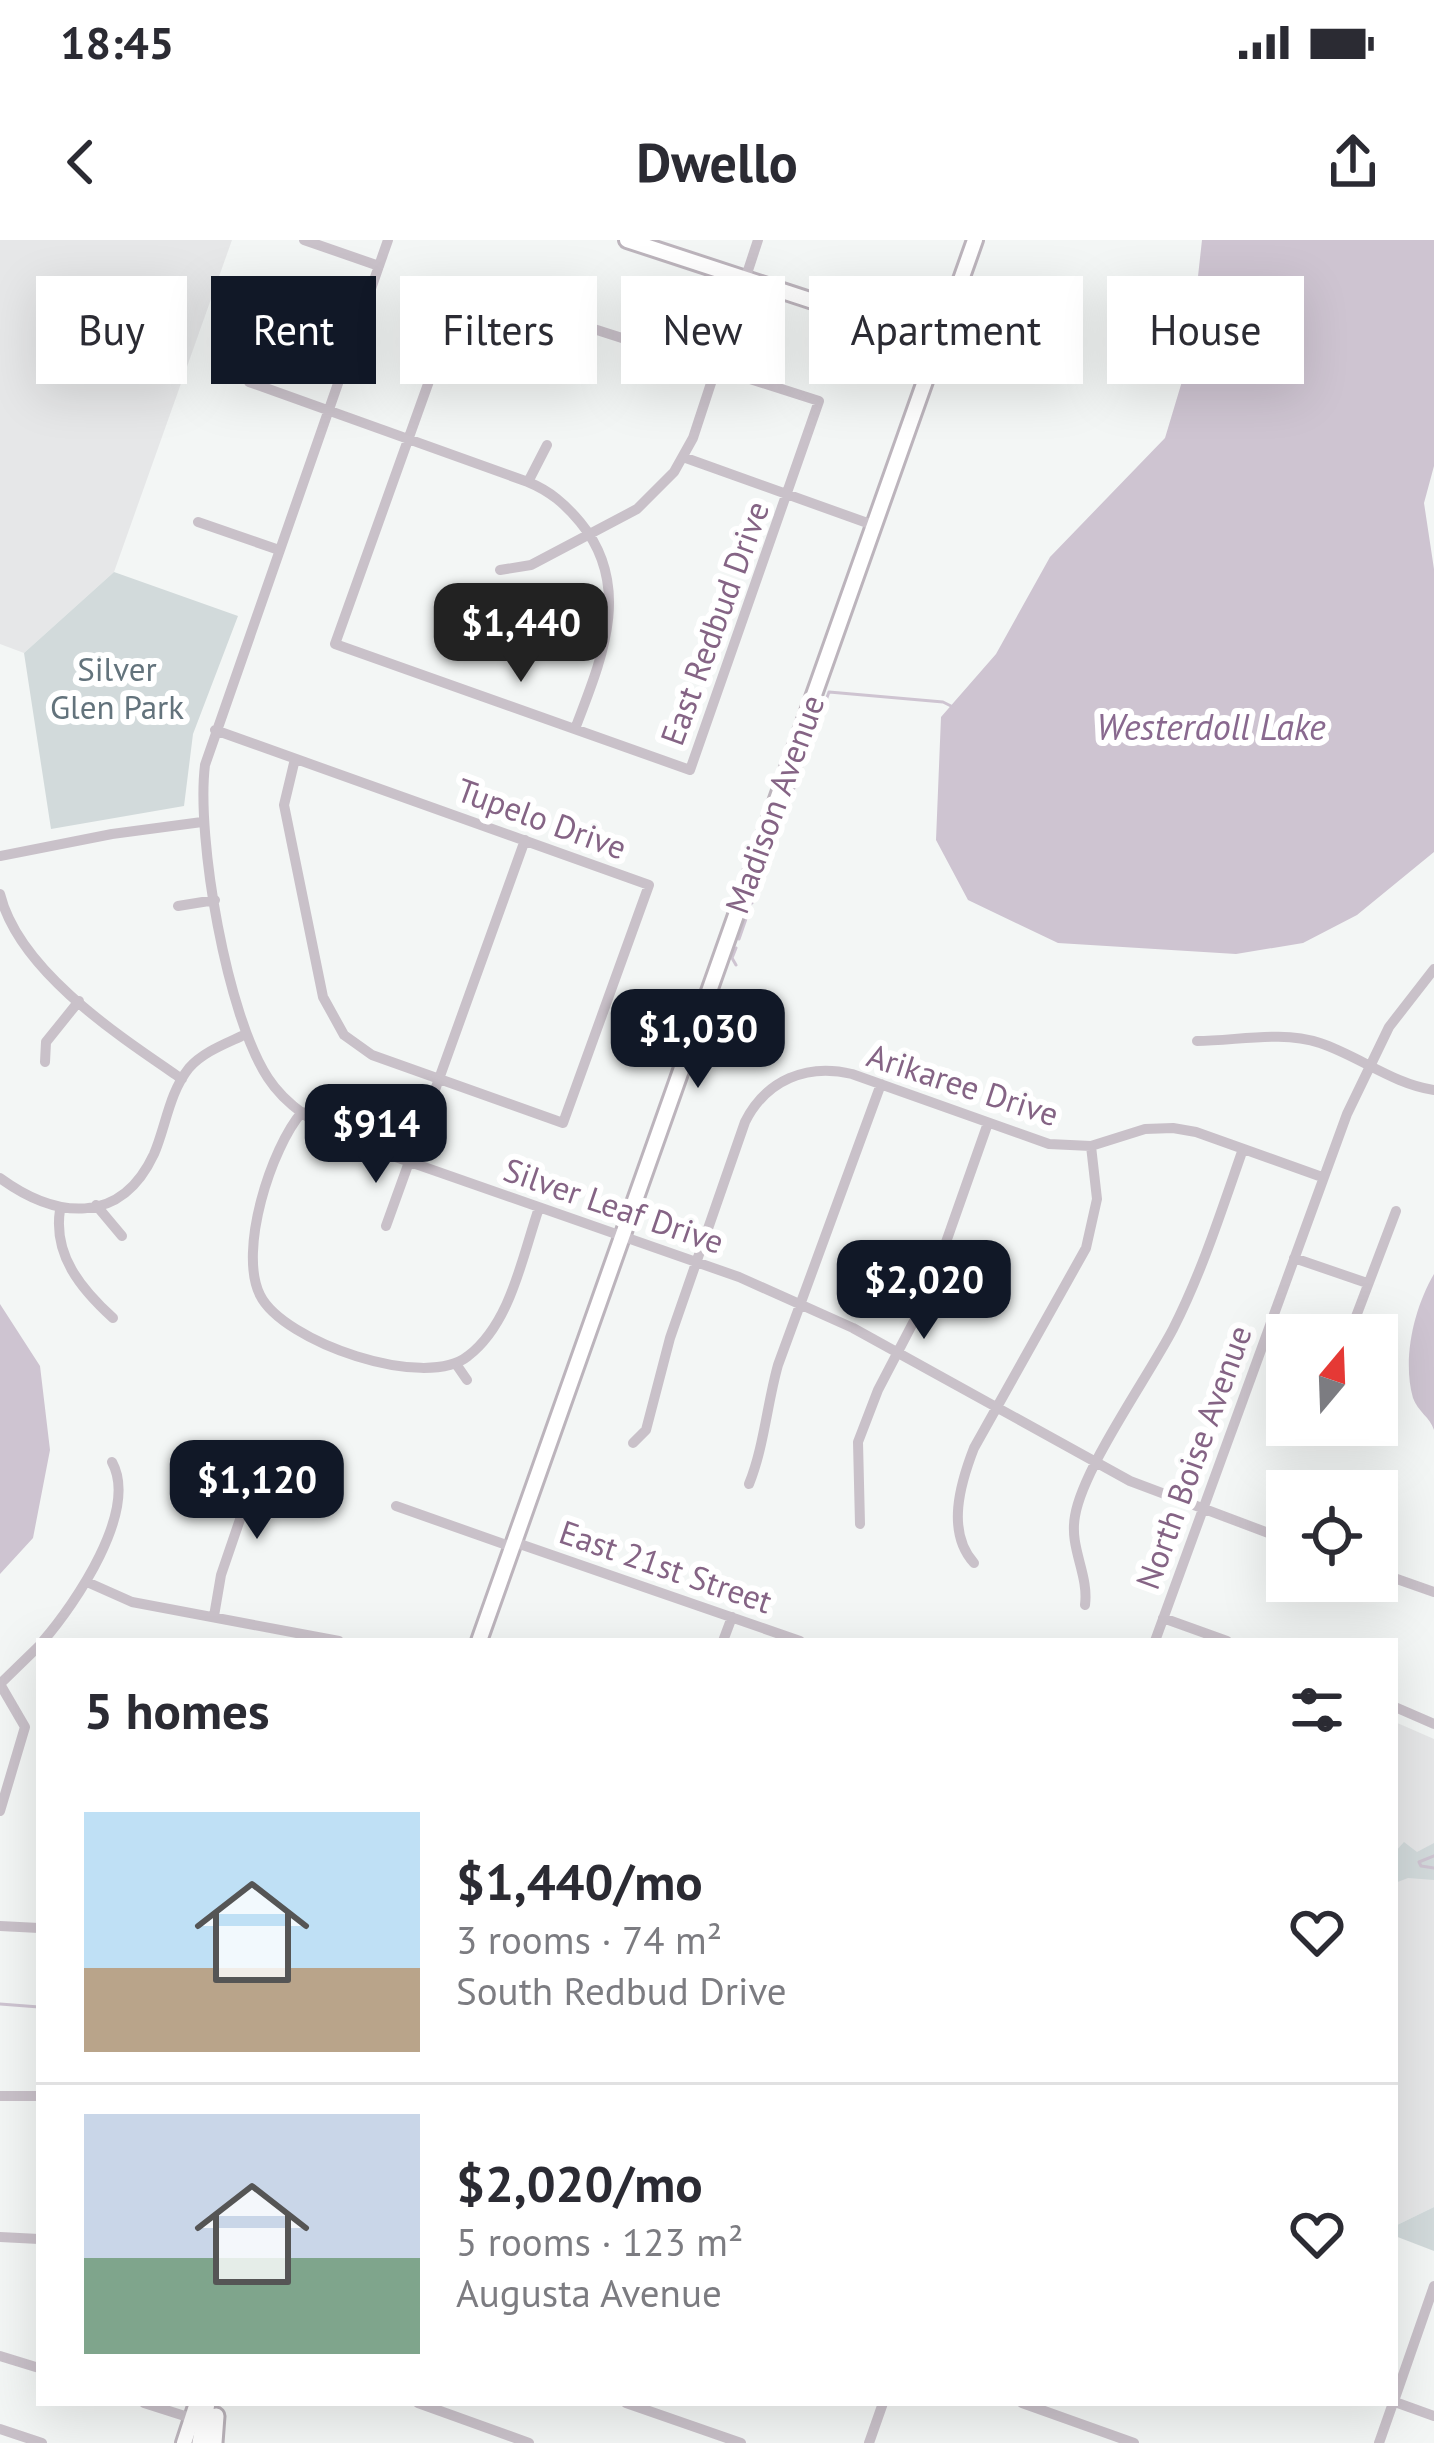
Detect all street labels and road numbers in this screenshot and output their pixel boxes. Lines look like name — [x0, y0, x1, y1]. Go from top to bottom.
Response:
street label: East Redbud Drive — [650, 495, 778, 751]
street label: Madison Avenue — [715, 689, 833, 919]
street label: Tupelo Drive — [451, 767, 633, 869]
street label: Arikaree Drive — [862, 1033, 1064, 1135]
street label: Silver Leaf Drive — [498, 1147, 730, 1263]
street label: North Boise Avenue — [1125, 1319, 1261, 1595]
street label: East 21st Street — [554, 1510, 778, 1622]

